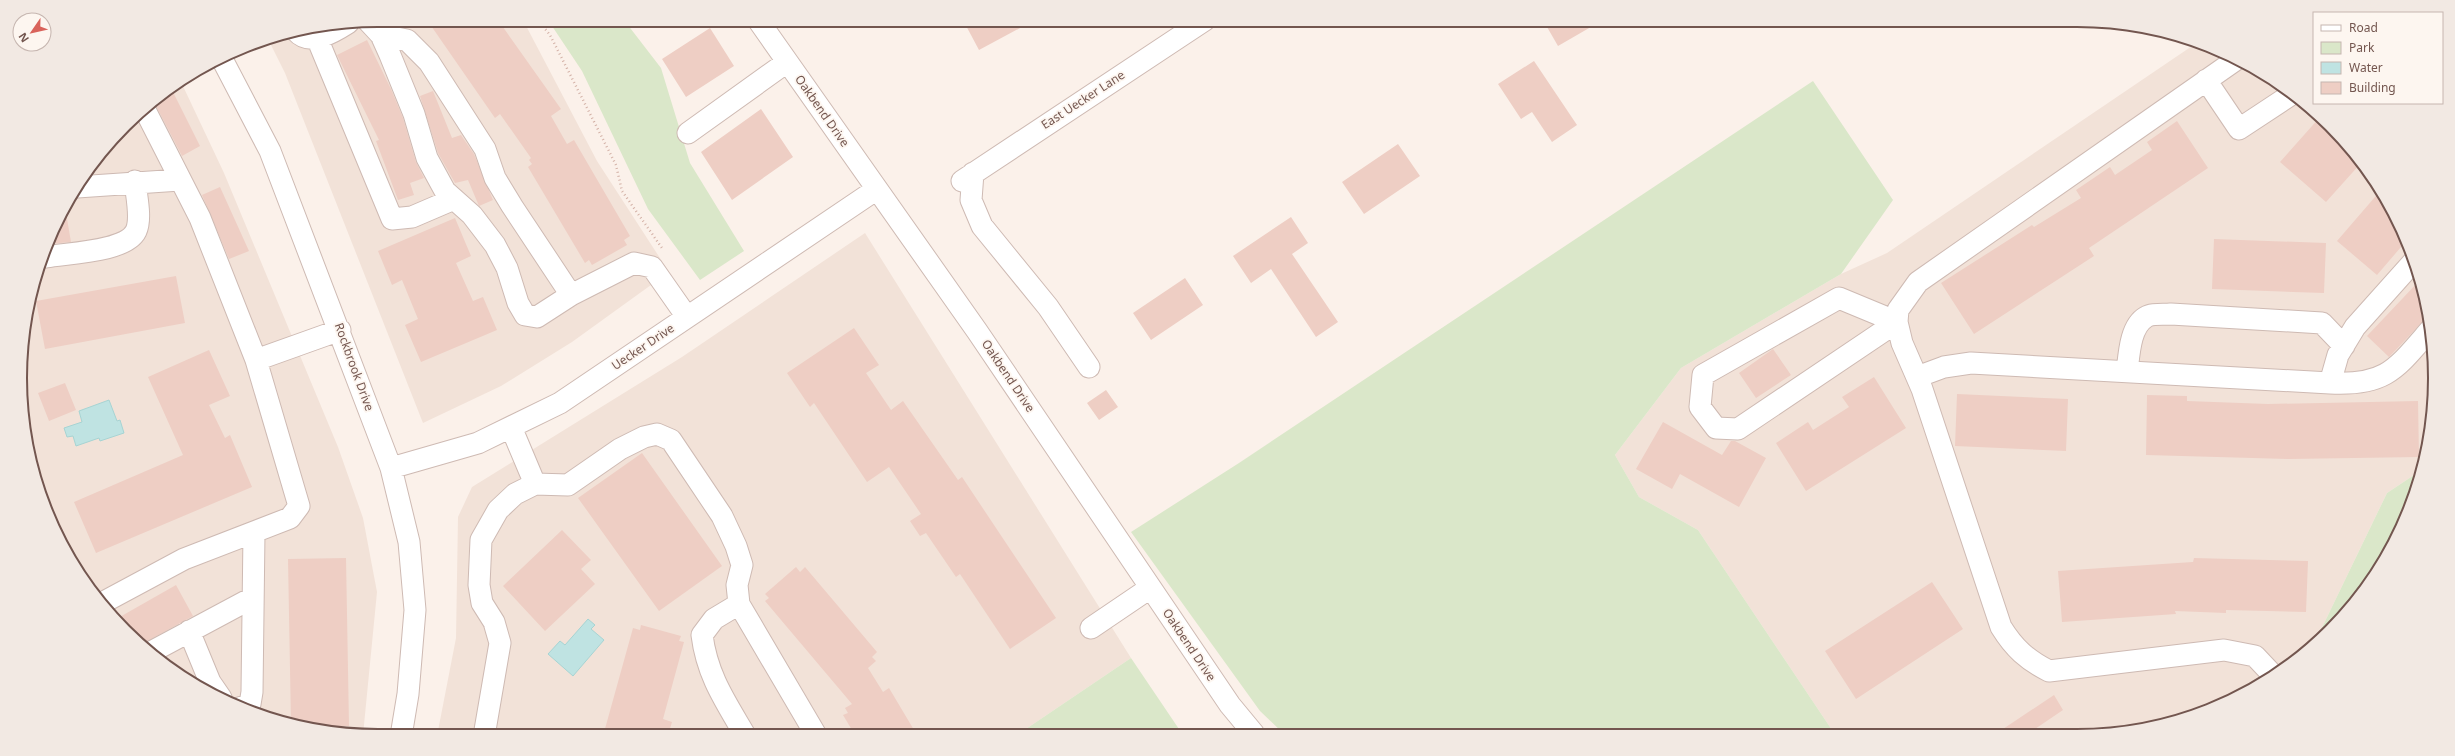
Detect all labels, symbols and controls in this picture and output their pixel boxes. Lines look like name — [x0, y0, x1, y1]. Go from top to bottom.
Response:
north arrow — [12, 12, 52, 52]
legend — [2313, 12, 2443, 104]
text: Road — [2349, 19, 2378, 36]
text: N — [15, 30, 32, 46]
text: Park — [2349, 39, 2375, 56]
text: Water — [2349, 59, 2383, 76]
street label: East Uecker Lane — [1038, 66, 1128, 133]
street label: Oakbend Drive — [791, 71, 854, 150]
text: Building — [2349, 79, 2396, 96]
street label: Uecker Drive — [608, 319, 678, 374]
street label: Rockbrook Drive — [331, 320, 378, 414]
street label: Oakbend Drive — [978, 336, 1039, 416]
street label: Oakbend Drive — [1159, 605, 1220, 685]

